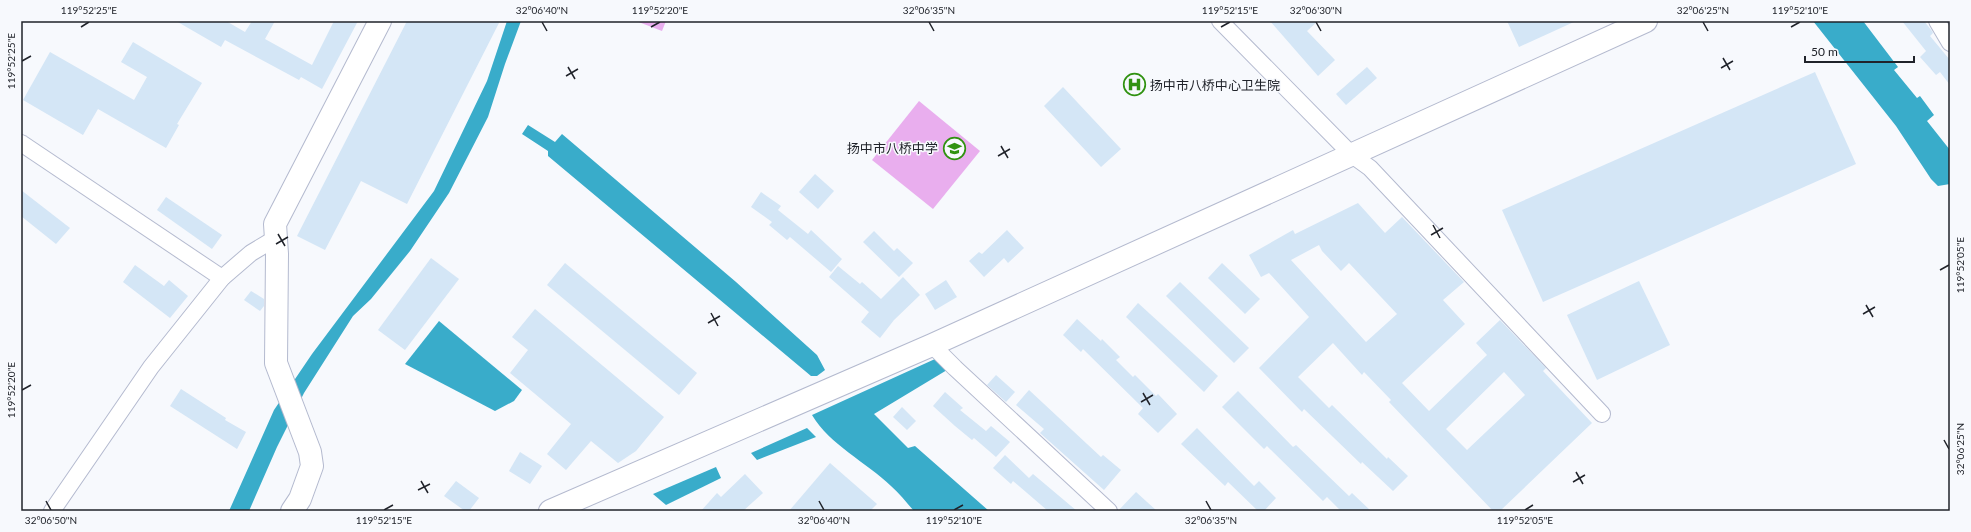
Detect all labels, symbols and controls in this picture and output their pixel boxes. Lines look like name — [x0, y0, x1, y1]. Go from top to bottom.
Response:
text: 119°52'25"E — [61, 4, 117, 16]
text: 32°06'40"N — [516, 4, 568, 16]
text: 119°52'20"E — [632, 4, 688, 16]
text: 32°06'35"N — [903, 4, 955, 16]
text: 119°52'15"E — [1202, 4, 1258, 16]
text: 32°06'30"N — [1290, 4, 1342, 16]
text: 32°06'25"N — [1677, 4, 1729, 16]
text: 119°52'10"E — [1772, 4, 1828, 16]
text: 119°52'25"E — [5, 33, 17, 89]
scale bar — [1805, 38, 1914, 64]
text: 50 m — [1811, 44, 1838, 59]
hospital icon: 扬中市八桥中心卫生院 — [1121, 72, 1147, 98]
place label: 扬中市八桥中心卫生院 — [1150, 77, 1280, 93]
school or university icon: 扬中市八桥中学 — [941, 135, 967, 161]
place label: 扬中市八桥中学 — [847, 140, 938, 156]
text: 119°52'05"E — [1954, 237, 1966, 293]
text: 119°52'20"E — [5, 362, 17, 418]
text: 32°06'25"N — [1954, 423, 1966, 475]
text: 32°06'50"N — [25, 514, 77, 526]
text: 119°52'15"E — [356, 514, 412, 526]
text: 32°06'40"N — [798, 514, 850, 526]
text: 119°52'10"E — [926, 514, 982, 526]
text: 32°06'35"N — [1185, 514, 1237, 526]
text: 119°52'05"E — [1497, 514, 1553, 526]

